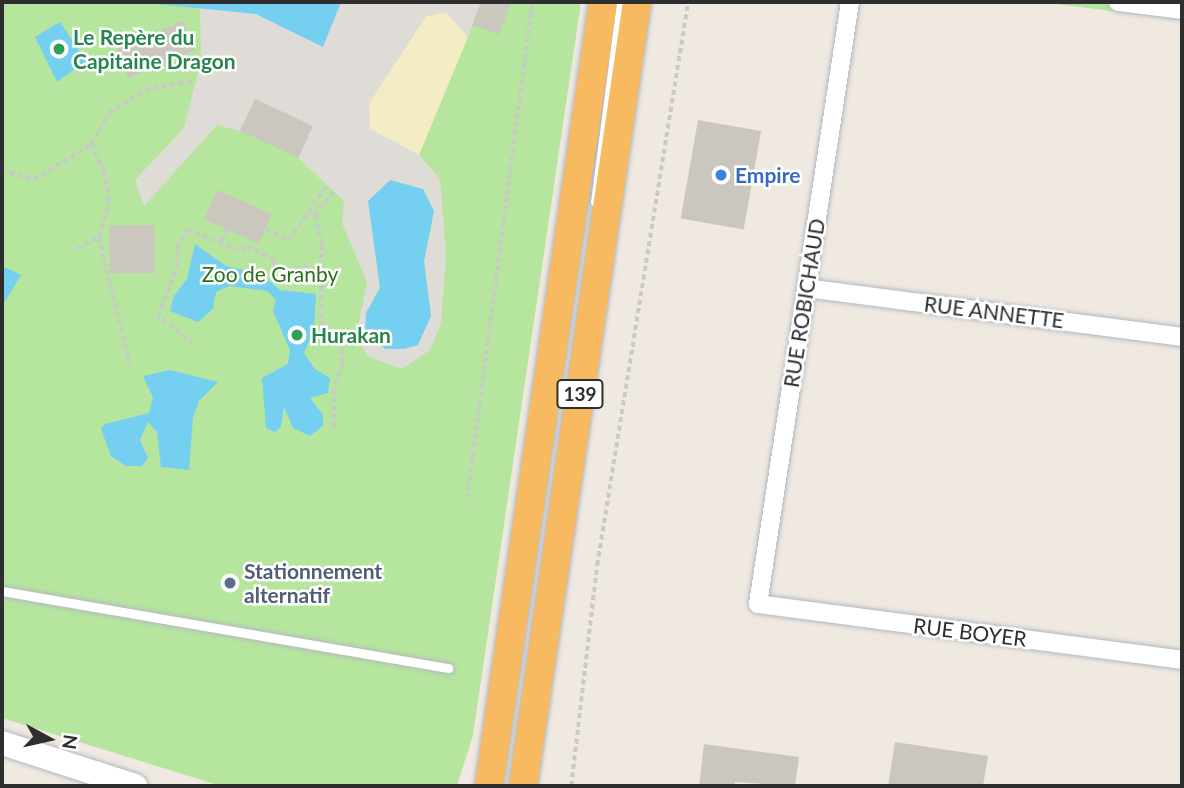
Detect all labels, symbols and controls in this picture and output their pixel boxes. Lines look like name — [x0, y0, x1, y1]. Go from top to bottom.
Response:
place label: Le Repère du Capitaine Dragon — [73, 24, 236, 74]
marker: Le Repère du Capitaine Dragon — [51, 41, 67, 57]
place label: Empire — [735, 162, 800, 188]
marker: Empire — [713, 167, 729, 183]
street label: RUE ROBICHAUD — [778, 217, 830, 389]
park label: Zoo de Granby — [202, 261, 338, 287]
street label: RUE ANNETTE — [922, 291, 1066, 333]
place label: Hurakan — [311, 322, 391, 348]
marker: Hurakan — [289, 327, 305, 343]
road number: 139 — [556, 378, 604, 410]
place label: Stationnement alternatif — [244, 558, 382, 608]
marker: Stationnement alternatif — [222, 575, 238, 591]
street label: RUE BOYER — [912, 613, 1028, 651]
north arrow — [14, 704, 84, 774]
text: N — [58, 733, 83, 751]

